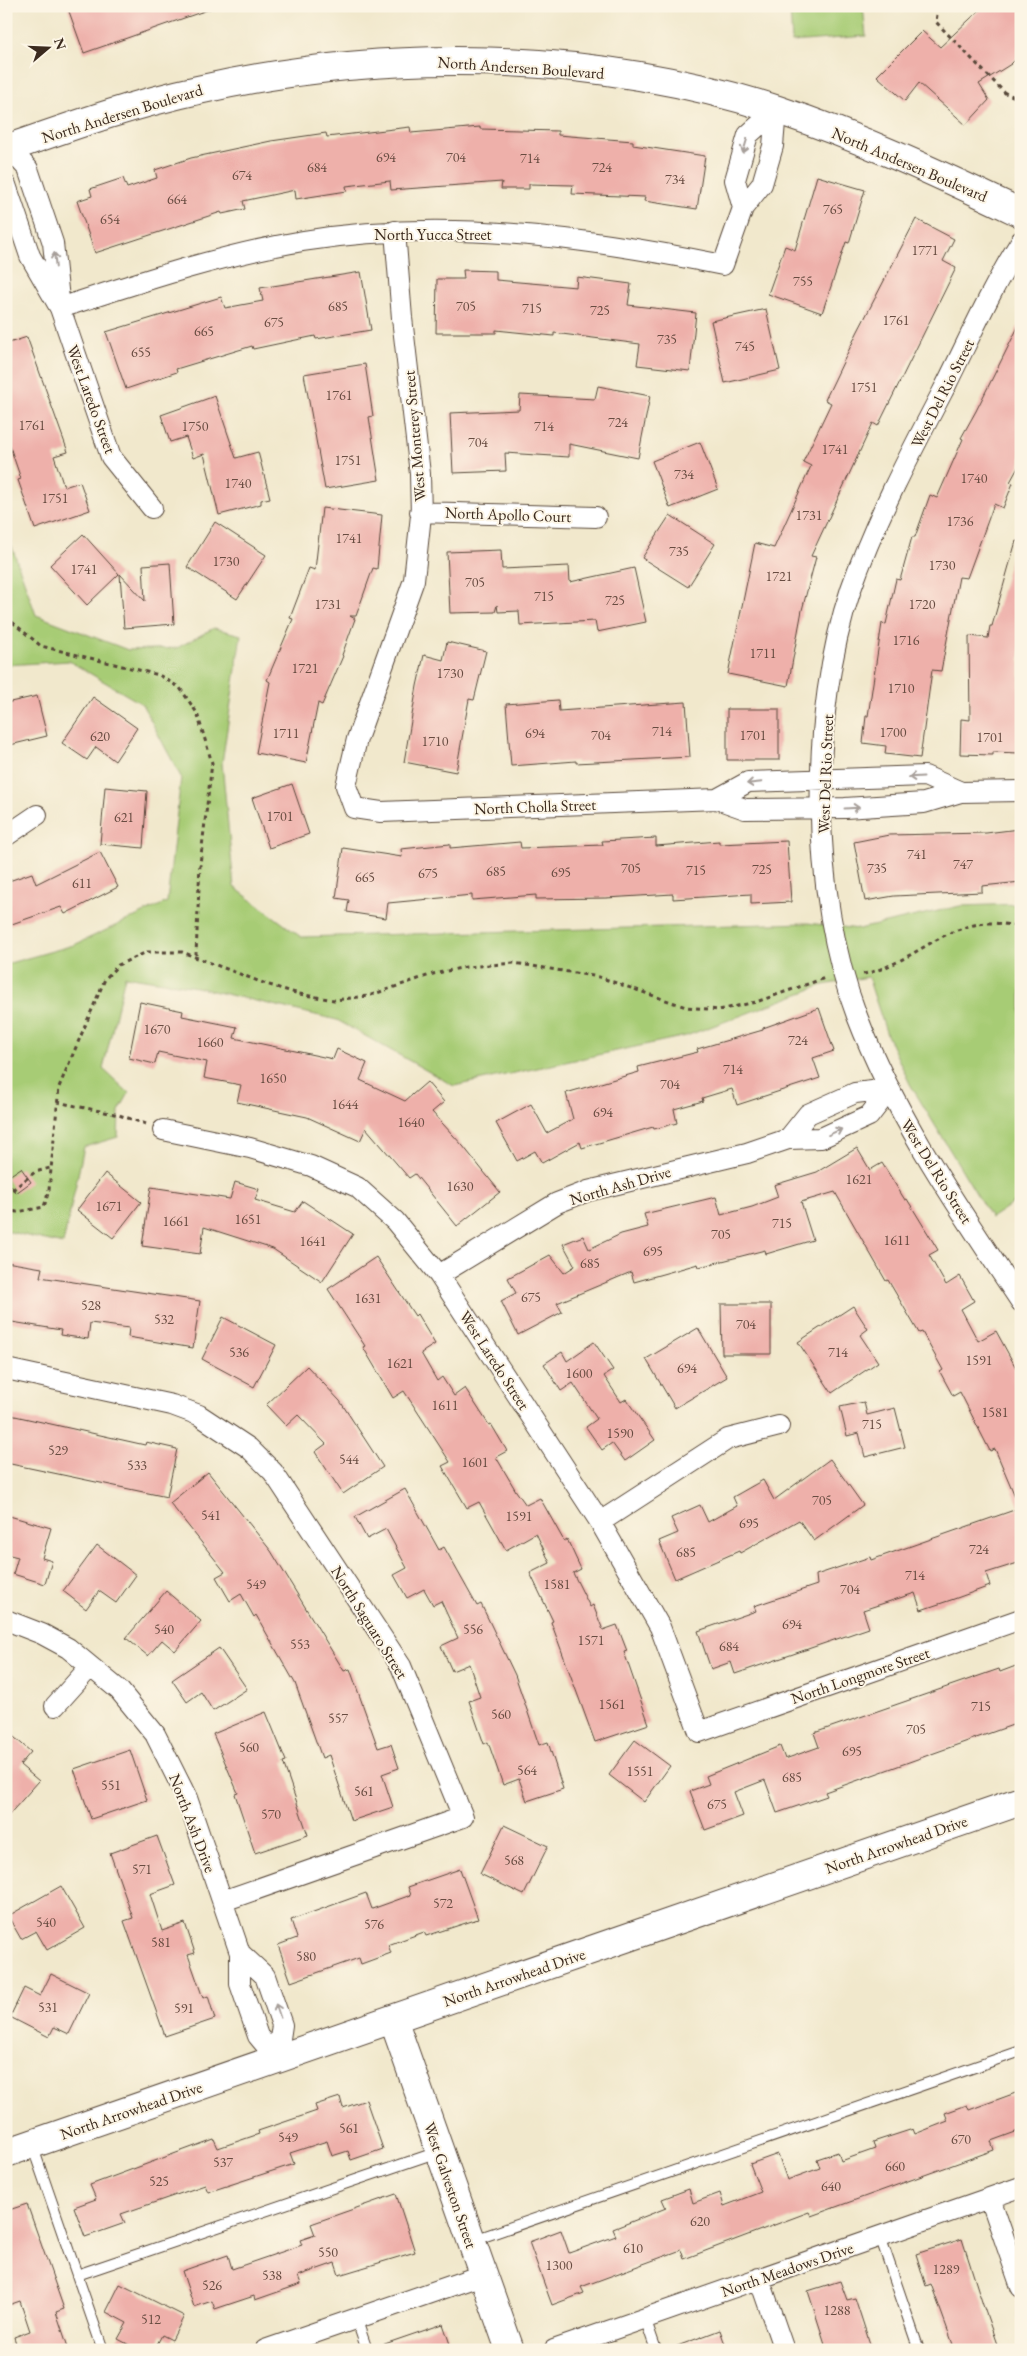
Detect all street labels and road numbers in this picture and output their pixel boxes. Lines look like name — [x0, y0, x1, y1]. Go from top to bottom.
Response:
street label: North Andersen Boulevard — [437, 51, 606, 84]
street label: North Andersen Boulevard — [39, 79, 206, 148]
street label: North Andersen Boulevard — [829, 122, 992, 207]
street label: North Yucca Street — [374, 224, 492, 245]
street label: West Del Rio Street — [906, 335, 979, 451]
street label: West Laredo Street — [62, 342, 121, 456]
street label: West Monterey Street — [398, 370, 431, 502]
street label: North Apollo Court — [444, 502, 571, 527]
street label: West Del Rio Street — [813, 714, 838, 834]
street label: North Cholla Street — [474, 794, 596, 819]
street label: West Del Rio Street — [896, 1115, 977, 1228]
street label: North Ash Drive — [567, 1161, 673, 1210]
street label: West Laredo Street — [455, 1307, 534, 1414]
street label: North Saguaro Street — [326, 1562, 413, 1683]
street label: North Longmore Street — [788, 1642, 932, 1709]
street label: North Ash Drive — [164, 1771, 221, 1876]
street label: North Arrowhead Drive — [822, 1810, 970, 1879]
street label: North Arrowhead Drive — [440, 1943, 588, 2012]
street label: North Arrowhead Drive — [57, 2076, 205, 2145]
street label: West Galveston Street — [419, 2119, 482, 2251]
street label: North Meadows Drive — [718, 2237, 856, 2302]

